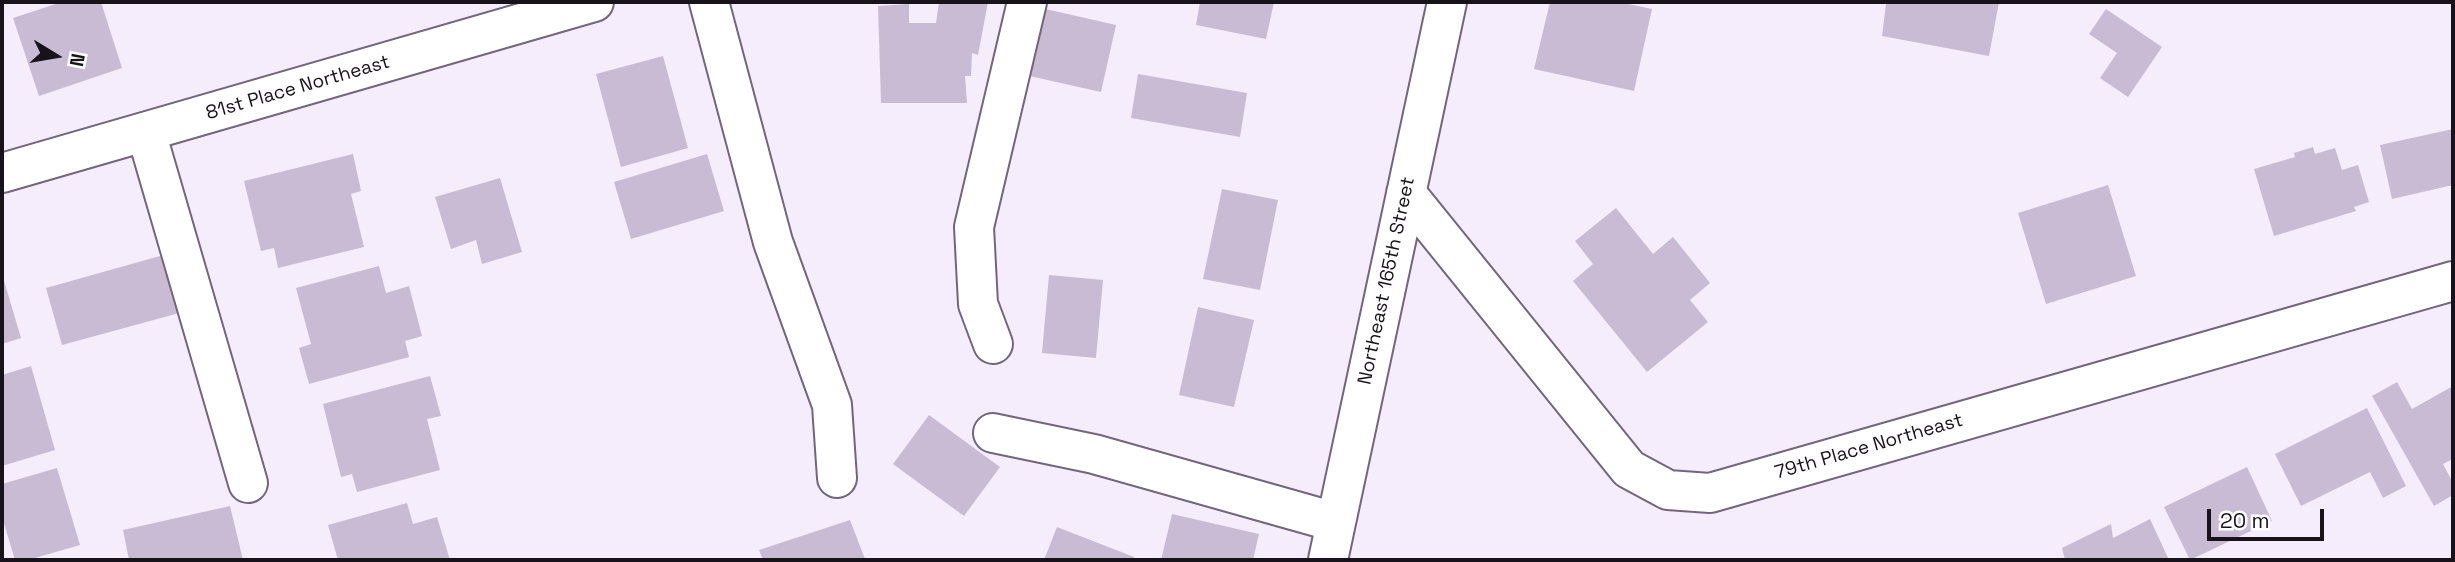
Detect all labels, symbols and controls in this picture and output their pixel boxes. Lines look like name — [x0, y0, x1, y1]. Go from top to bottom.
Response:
north arrow — [21, 21, 91, 91]
text: N — [64, 51, 91, 69]
street label: 81st Place Northeast — [204, 51, 392, 125]
street label: Northeast 165th Street — [1354, 175, 1420, 387]
street label: 79th Place Northeast — [1772, 409, 1966, 485]
scale bar — [2210, 496, 2327, 540]
text: 20 m — [2220, 507, 2270, 534]

